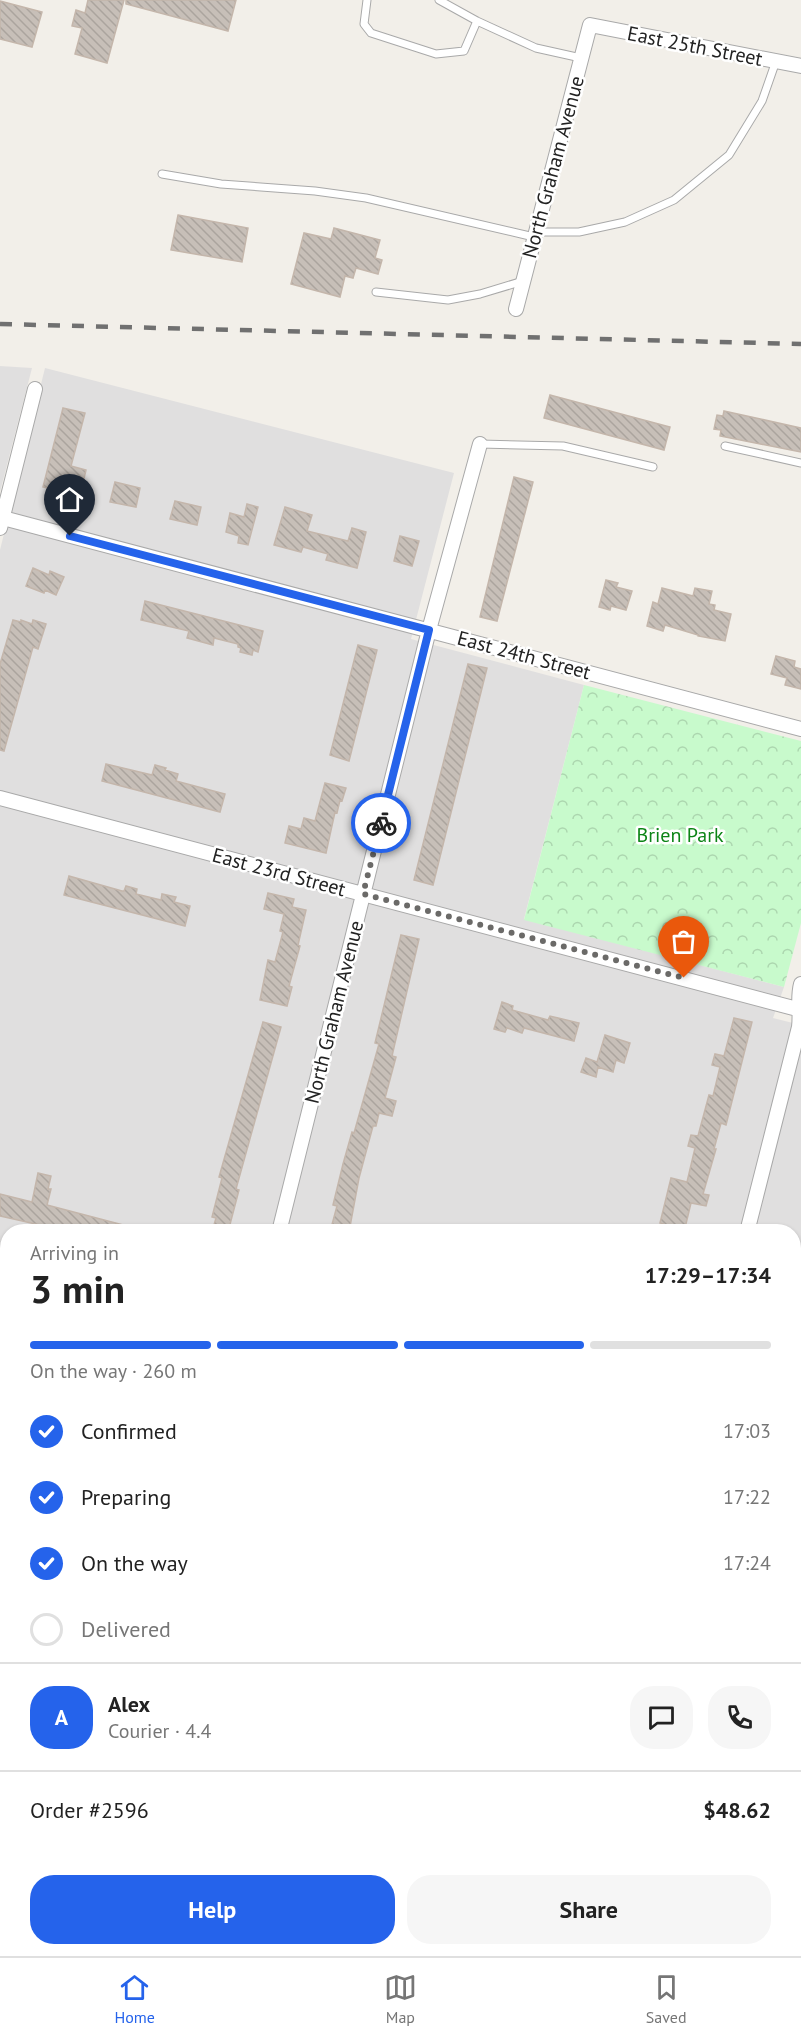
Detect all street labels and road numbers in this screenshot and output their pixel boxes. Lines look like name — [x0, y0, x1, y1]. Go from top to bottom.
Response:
street label: East 25th Street — [625, 20, 765, 72]
street label: North Graham Avenue — [516, 73, 590, 261]
street label: East 24th Street — [454, 625, 594, 685]
street label: East 23rd Street — [209, 842, 349, 902]
street label: North Graham Avenue — [299, 918, 369, 1106]

